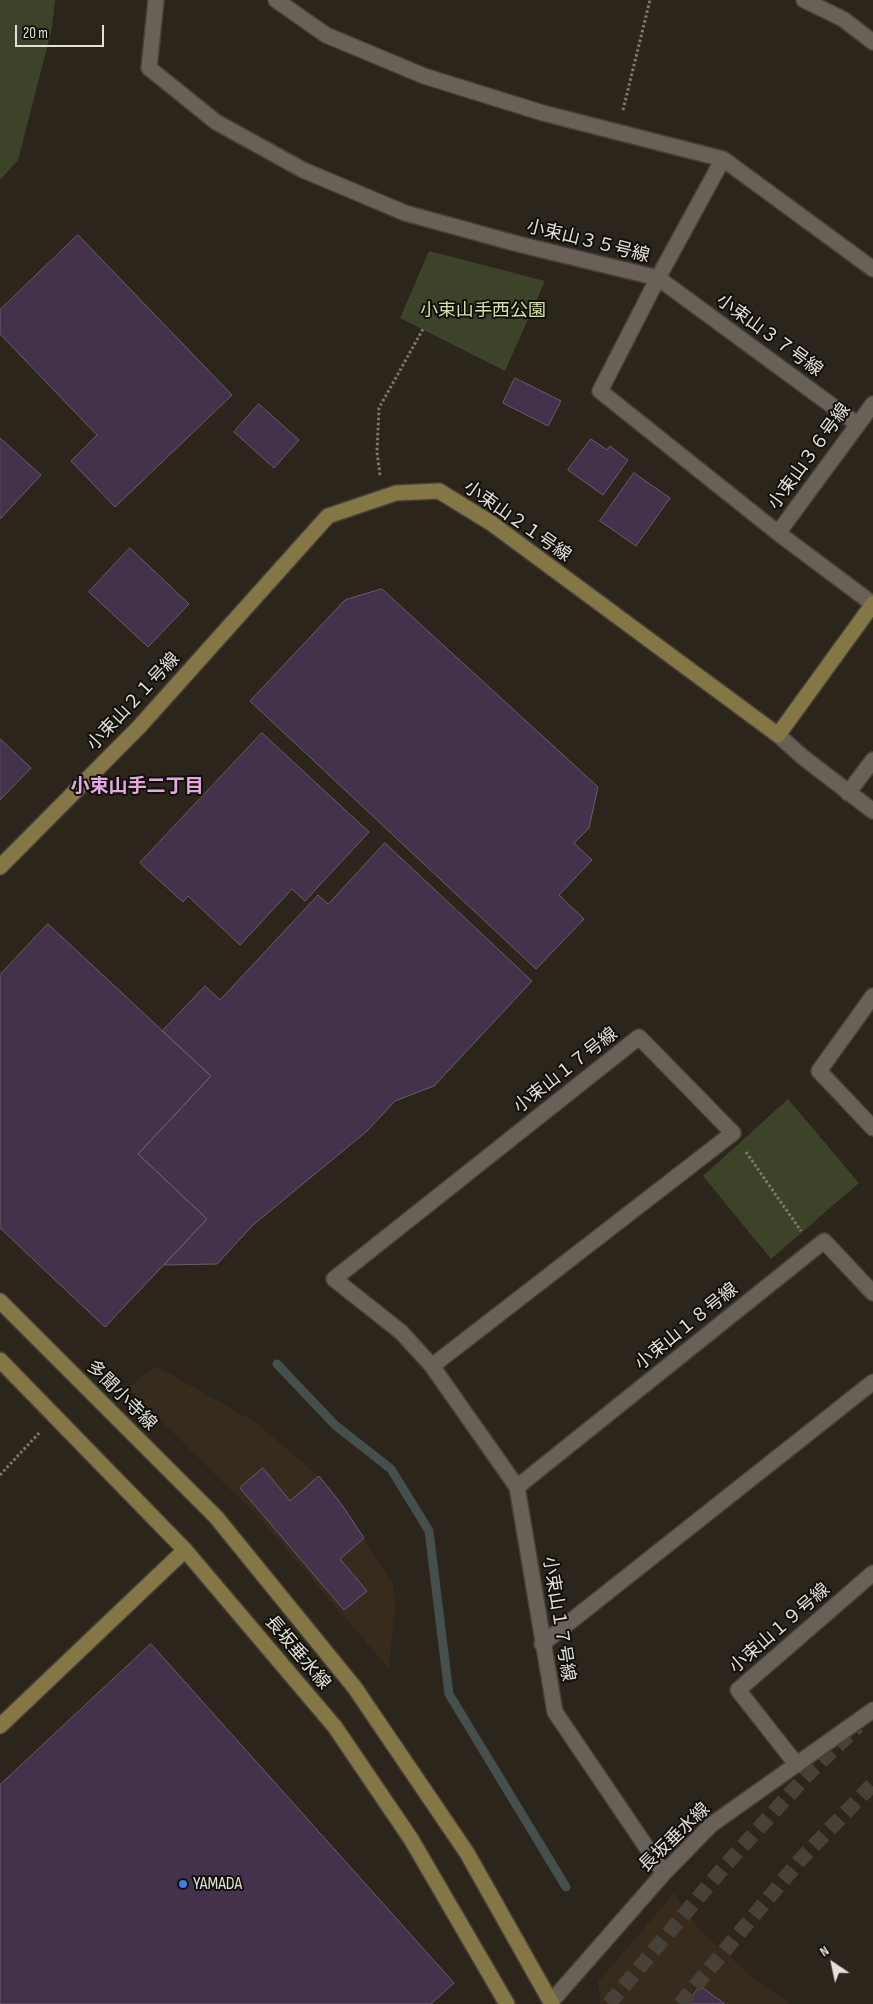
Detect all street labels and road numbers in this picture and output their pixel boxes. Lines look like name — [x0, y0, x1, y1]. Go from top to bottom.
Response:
street label: 小束山３５号線 — [524, 216, 652, 268]
street label: 小束山３７号線 — [712, 290, 826, 382]
street label: 小束山３６号線 — [764, 400, 856, 514]
street label: 小束山２１号線 — [459, 477, 575, 567]
street label: 小束山２１号線 — [83, 649, 185, 755]
street label: 小束山１７号線 — [510, 1024, 622, 1118]
street label: 小束山１８号線 — [631, 1279, 743, 1375]
street label: 多聞小寺線 — [82, 1357, 160, 1435]
street label: 小束山１７号線 — [537, 1555, 579, 1683]
street label: 小束山１９号線 — [725, 1580, 835, 1678]
street label: 長坂垂水線 — [260, 1612, 334, 1694]
street label: 長坂垂水線 — [635, 1799, 715, 1877]

